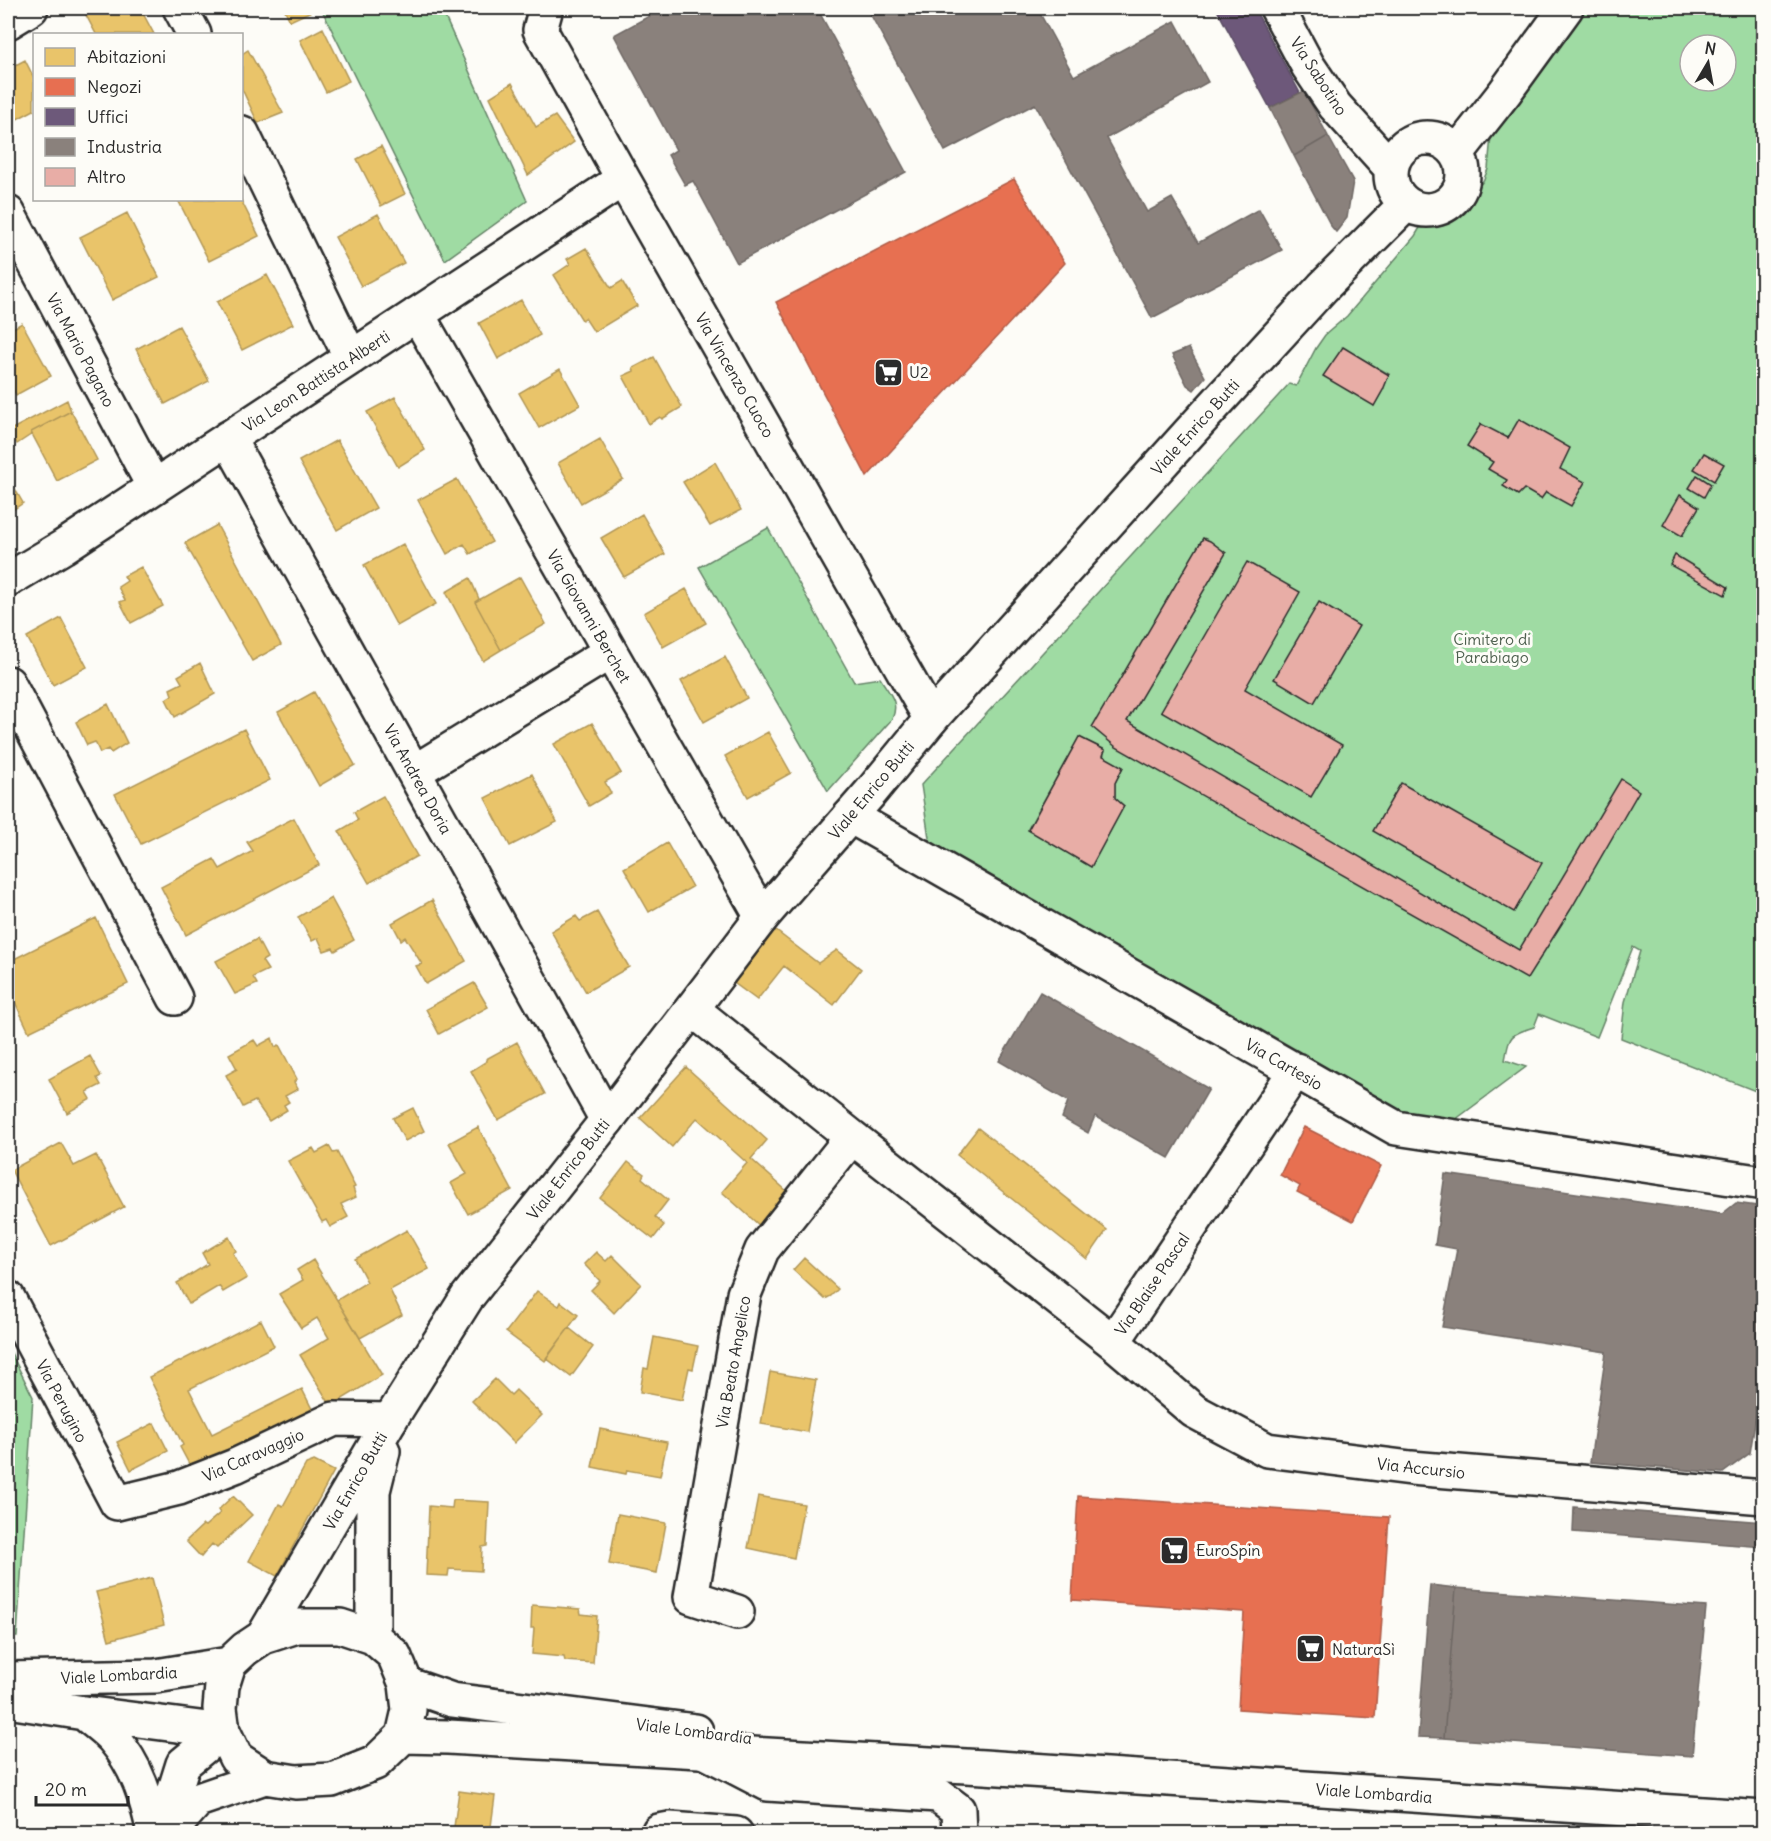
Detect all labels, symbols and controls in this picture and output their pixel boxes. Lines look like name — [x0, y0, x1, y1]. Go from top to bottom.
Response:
legend — [33, 33, 243, 201]
street label: Via Sabotino — [1286, 33, 1352, 119]
north arrow — [1678, 33, 1738, 93]
text: N — [1703, 37, 1718, 59]
text: Abitazioni — [87, 45, 166, 68]
text: Negozi — [87, 75, 142, 98]
text: Uffici — [87, 105, 128, 128]
text: Industria — [87, 135, 162, 158]
text: Altro — [87, 165, 126, 188]
street label: Via Mario Pagano — [43, 290, 119, 410]
street label: Via Vincenzo Cuoco — [691, 309, 779, 441]
street label: Via Leon Battista Alberti — [238, 326, 394, 436]
supermarket icon: U2 — [872, 356, 904, 388]
place label: U2 — [909, 362, 929, 382]
street label: Viale Enrico Butti — [1147, 375, 1243, 479]
street label: Via Giovanni Berchet — [543, 546, 636, 687]
park label: Cimitero di Parabiago — [1453, 629, 1531, 667]
street label: Via Andrea Doria — [380, 720, 456, 838]
street label: Viale Enrico Butti — [824, 737, 918, 843]
street label: Via Cartesio — [1242, 1034, 1326, 1094]
street label: Viale Enrico Butti — [522, 1115, 614, 1223]
street label: Via Blaise Pascal — [1110, 1229, 1194, 1339]
street label: Via Beato Angelico — [711, 1294, 755, 1430]
street label: Via Perugino — [32, 1356, 92, 1446]
street label: Via Caravaggio — [199, 1424, 307, 1486]
street label: Via Enrico Butti — [319, 1428, 391, 1534]
street label: Via Accursio — [1376, 1453, 1466, 1483]
supermarket icon: EuroSpin — [1159, 1534, 1191, 1566]
place label: EuroSpin — [1196, 1540, 1261, 1560]
supermarket icon: NaturaSì — [1295, 1633, 1327, 1665]
place label: NaturaSì — [1332, 1639, 1395, 1659]
street label: Viale Lombardia — [60, 1662, 178, 1688]
street label: Viale Lombardia — [635, 1714, 753, 1748]
scale bar — [36, 1769, 128, 1807]
text: 20 m — [45, 1778, 87, 1801]
street label: Viale Lombardia — [1315, 1779, 1433, 1807]

